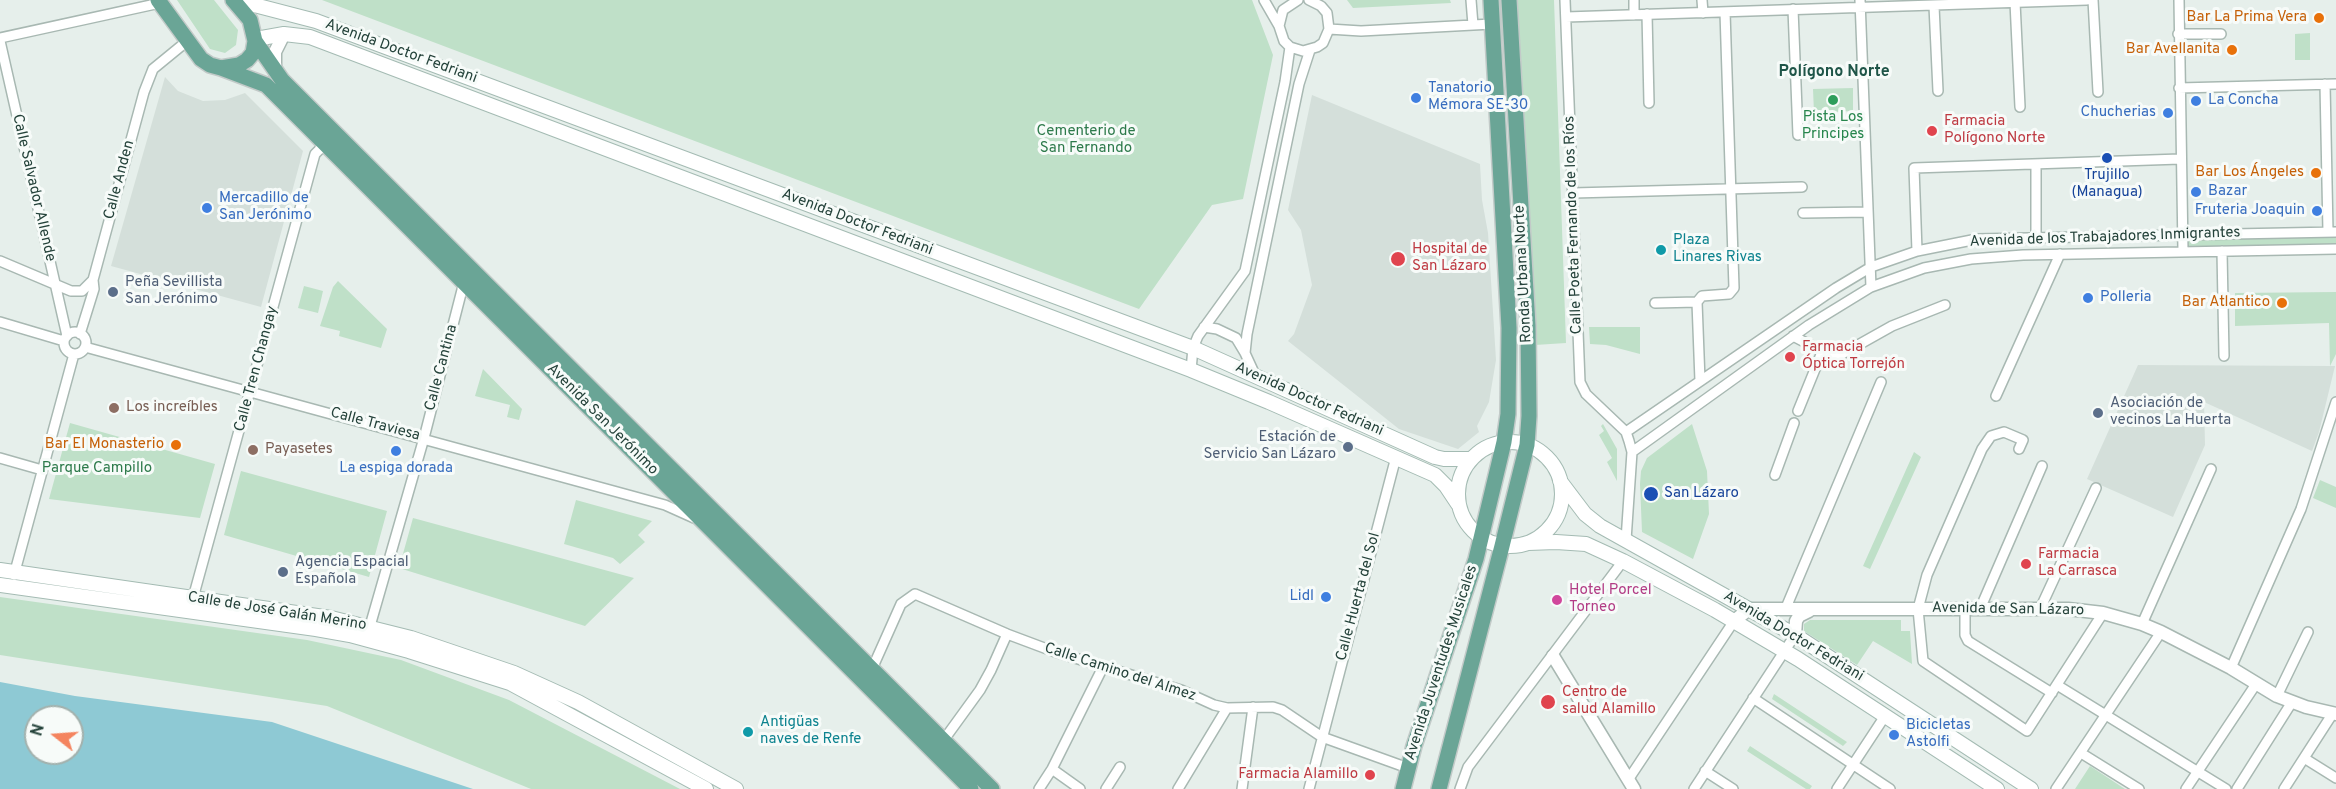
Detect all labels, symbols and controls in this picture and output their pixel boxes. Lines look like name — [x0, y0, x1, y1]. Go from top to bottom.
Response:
place label: Bar La Prima Vera — [2187, 9, 2307, 27]
marker: Bar La Prima Vera — [2312, 11, 2326, 25]
street label: Avenida Doctor Fedriani — [323, 16, 479, 88]
place label: Bar Avellanita — [2126, 41, 2220, 59]
marker: Bar Avellanita — [2225, 43, 2239, 57]
district label: Polígono Norte — [1778, 63, 1890, 83]
place label: Tanatorio Mémora SE-30 — [1428, 80, 1528, 115]
marker: Tanatorio Mémora SE-30 — [1409, 91, 1423, 105]
place label: La Concha — [2208, 92, 2278, 110]
marker: Pista Los Principes — [1826, 93, 1840, 107]
marker: La Concha — [2189, 94, 2203, 108]
place label: Chucherias — [2081, 104, 2156, 122]
marker: Chucherias — [2161, 106, 2175, 120]
place label: Pista Los Principes — [1802, 109, 1864, 144]
street label: Calle Salvador Allende — [7, 112, 59, 264]
place label: Farmacia Polígono Norte — [1944, 113, 2045, 148]
street label: Calle Poeta Fernando de los Ríos — [1561, 115, 1587, 335]
park label: Cementerio de San Fernando — [1036, 123, 1136, 158]
marker: Farmacia Polígono Norte — [1925, 124, 1939, 138]
street label: Calle Anden — [101, 139, 139, 221]
marker: Trujillo (Managua) — [2100, 151, 2114, 165]
place label: Bar Los Ángeles — [2195, 164, 2304, 182]
marker: Bar Los Ángeles — [2309, 166, 2323, 180]
place label: Trujillo (Managua) — [2071, 167, 2143, 202]
place label: Bazar — [2208, 183, 2247, 201]
marker: Bazar — [2189, 185, 2203, 199]
street label: Avenida Doctor Fedriani — [779, 186, 935, 260]
place label: Mercadillo de San Jerónimo — [219, 190, 312, 225]
marker: Mercadillo de San Jerónimo — [200, 201, 214, 215]
place label: Fruteria Joaquin — [2195, 202, 2305, 220]
marker: Fruteria Joaquin — [2310, 204, 2324, 218]
street label: Ronda Urbana Norte — [1511, 205, 1537, 343]
street label: Avenida de los Trabajadores Inmigrantes — [1969, 224, 2241, 252]
place label: Plaza Linares Rivas — [1673, 232, 1762, 267]
place label: Hospital de San Lázaro — [1412, 241, 1487, 276]
marker: Plaza Linares Rivas — [1654, 243, 1668, 257]
marker: Hospital de San Lázaro — [1389, 250, 1407, 268]
place label: Peña Sevillista San Jerónimo — [125, 274, 222, 309]
marker: Peña Sevillista San Jerónimo — [106, 285, 120, 299]
place label: Polleria — [2100, 289, 2151, 307]
marker: Polleria — [2081, 291, 2095, 305]
place label: Bar Atlantico — [2182, 294, 2270, 312]
marker: Bar Atlantico — [2275, 296, 2289, 310]
street label: Calle Tren Changay — [232, 304, 282, 434]
street label: Calle Cantina — [422, 323, 462, 413]
place label: Farmacia Óptica Torrejón — [1802, 339, 1905, 374]
marker: Farmacia Óptica Torrejón — [1783, 350, 1797, 364]
street label: Avenida Doctor Fedriani — [1232, 359, 1386, 441]
street label: Avenida San Jerónimo — [543, 361, 661, 479]
place label: Asociación de vecinos La Huerta — [2110, 395, 2231, 430]
place label: Los increíbles — [126, 399, 218, 417]
marker: Los increíbles — [107, 401, 121, 415]
street label: Calle Traviesa — [328, 404, 422, 446]
marker: Asociación de vecinos La Huerta — [2091, 406, 2105, 420]
place label: Estación de Servicio San Lázaro — [1204, 429, 1336, 464]
place label: Bar El Monasterio — [45, 436, 164, 454]
marker: Bar El Monasterio — [169, 438, 183, 452]
marker: Estación de Servicio San Lázaro — [1341, 440, 1355, 454]
place label: Payasetes — [265, 441, 333, 459]
marker: Payasetes — [246, 443, 260, 457]
marker: La espiga dorada — [389, 444, 403, 458]
park label: Parque Campillo — [42, 460, 152, 478]
place label: La espiga dorada — [339, 460, 453, 478]
marker: San Lázaro — [1642, 485, 1660, 503]
place label: San Lázaro — [1664, 485, 1739, 503]
street label: Calle Huerta del Sol — [1333, 531, 1385, 663]
place label: Farmacia La Carrasca — [2038, 546, 2117, 581]
place label: Agencia Espacial Española — [295, 554, 409, 589]
marker: Farmacia La Carrasca — [2019, 557, 2033, 571]
street label: Avenida Juventudes Musicales — [1402, 563, 1482, 763]
marker: Agencia Espacial Española — [276, 565, 290, 579]
place label: Hotel Porcel Torneo — [1569, 582, 1652, 617]
place label: Lidl — [1289, 588, 1314, 606]
street label: Avenida Doctor Fedriani — [1720, 588, 1866, 686]
street label: Calle de José Galán Merino — [186, 589, 368, 635]
marker: Lidl — [1319, 590, 1333, 604]
marker: Hotel Porcel Torneo — [1550, 593, 1564, 607]
street label: Avenida de San Lázaro — [1932, 600, 2084, 620]
street label: Calle Camino del Almez — [1042, 640, 1198, 706]
place label: Centro de salud Alamillo — [1562, 684, 1656, 719]
marker: Centro de salud Alamillo — [1539, 693, 1557, 711]
north arrow — [24, 705, 84, 765]
place label: Antigüas naves de Renfe — [760, 714, 861, 749]
place label: Bicicletas Astolfi — [1906, 717, 1971, 752]
text: N — [27, 722, 50, 739]
marker: Antigüas naves de Renfe — [741, 725, 755, 739]
marker: Bicicletas Astolfi — [1887, 728, 1901, 742]
place label: Farmacia Alamillo — [1238, 766, 1358, 784]
marker: Farmacia Alamillo — [1363, 768, 1377, 782]

